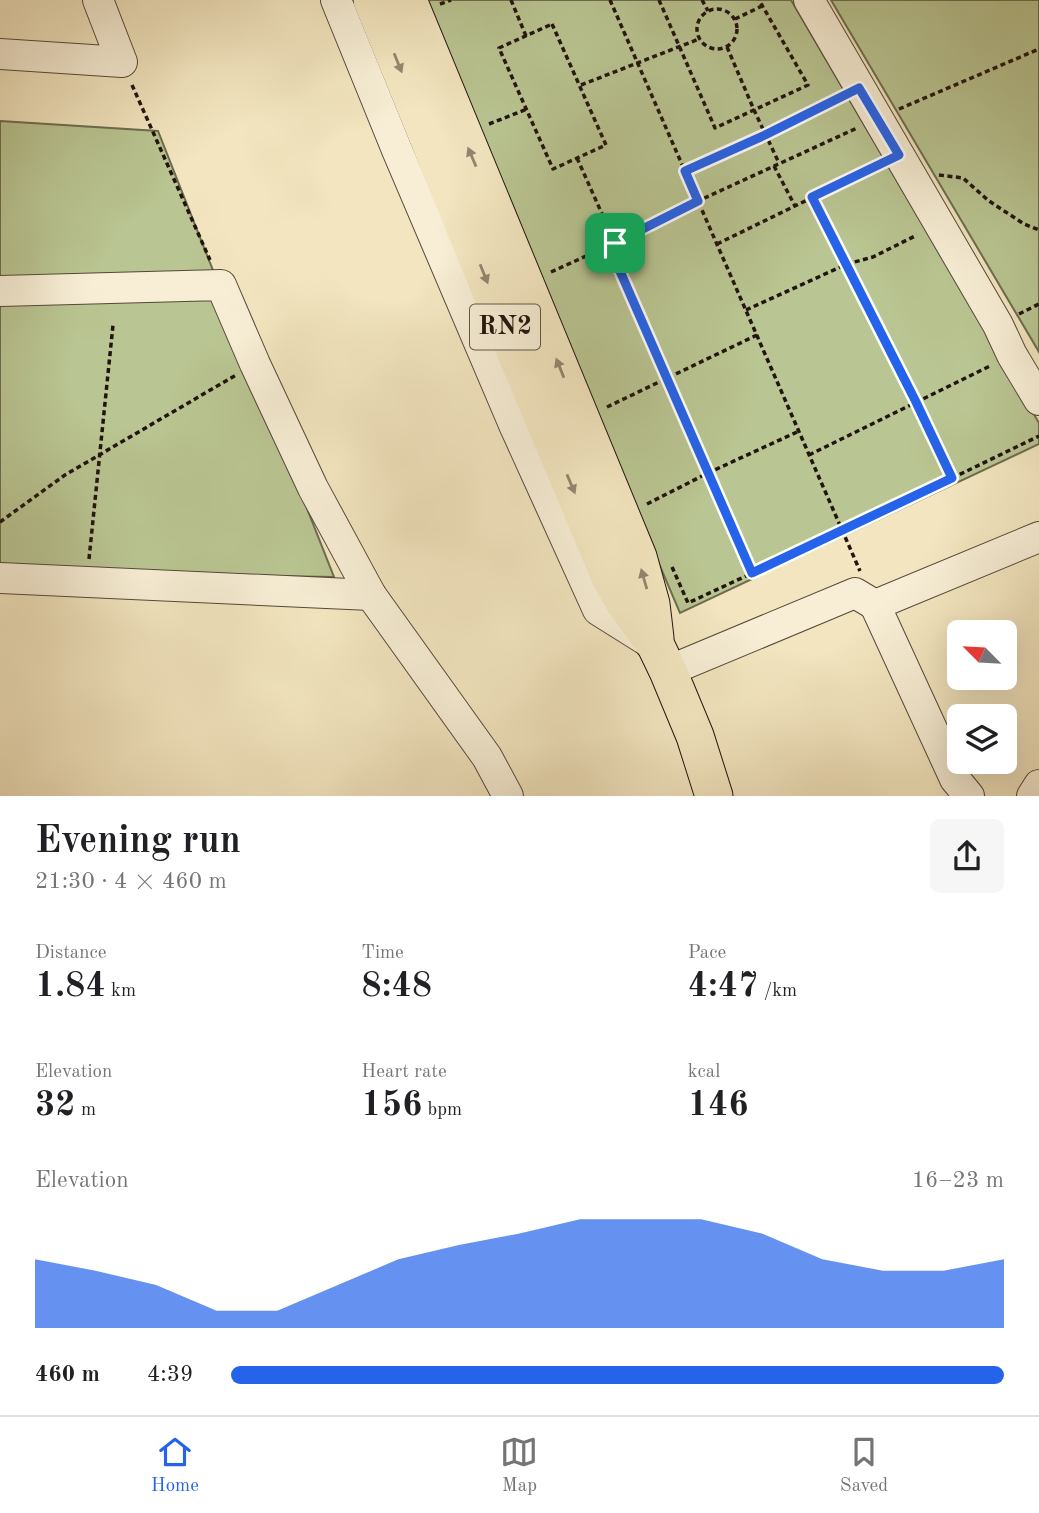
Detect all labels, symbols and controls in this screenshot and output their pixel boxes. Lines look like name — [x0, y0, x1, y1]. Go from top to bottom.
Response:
one-way arrow — [393, 53, 404, 74]
one-way arrow — [467, 147, 478, 168]
pin — [585, 213, 645, 273]
icon: arrive — [596, 224, 634, 262]
one-way arrow — [478, 264, 489, 285]
road number: RN2 — [470, 304, 540, 350]
one-way arrow — [554, 357, 565, 378]
one-way arrow — [565, 474, 576, 495]
one-way arrow — [639, 568, 649, 589]
north arrow — [947, 620, 1017, 690]
map controls — [947, 620, 1017, 774]
button: layers — [947, 704, 1017, 774]
button: share — [930, 819, 1004, 893]
text: Evening run — [35, 823, 241, 861]
text: 21:30 · 4 × 460 m — [35, 870, 227, 893]
text: Distance — [35, 944, 107, 963]
text: Time — [361, 944, 404, 963]
text: Pace — [688, 944, 726, 963]
text: 1.84 — [35, 969, 106, 1004]
text: 8:48 — [361, 969, 432, 1004]
text: 4:47 — [688, 969, 758, 1004]
text: km — [106, 982, 136, 1001]
text: /km — [758, 982, 797, 1001]
text: Elevation — [35, 1063, 112, 1082]
text: Heart rate — [361, 1063, 447, 1082]
text: kcal — [688, 1063, 720, 1082]
text: 32 — [35, 1088, 76, 1123]
text: 156 — [361, 1088, 422, 1123]
text: 146 — [688, 1088, 749, 1123]
text: m — [76, 1101, 96, 1120]
text: bpm — [422, 1101, 462, 1120]
text: Elevation — [35, 1169, 129, 1192]
text: 16–23 m — [912, 1169, 1004, 1192]
text: 460 m — [35, 1363, 100, 1386]
text: 4:39 — [147, 1363, 193, 1386]
tab: Home — [151, 1433, 199, 1498]
tab: Map — [500, 1433, 538, 1498]
tab: Saved — [840, 1433, 888, 1498]

